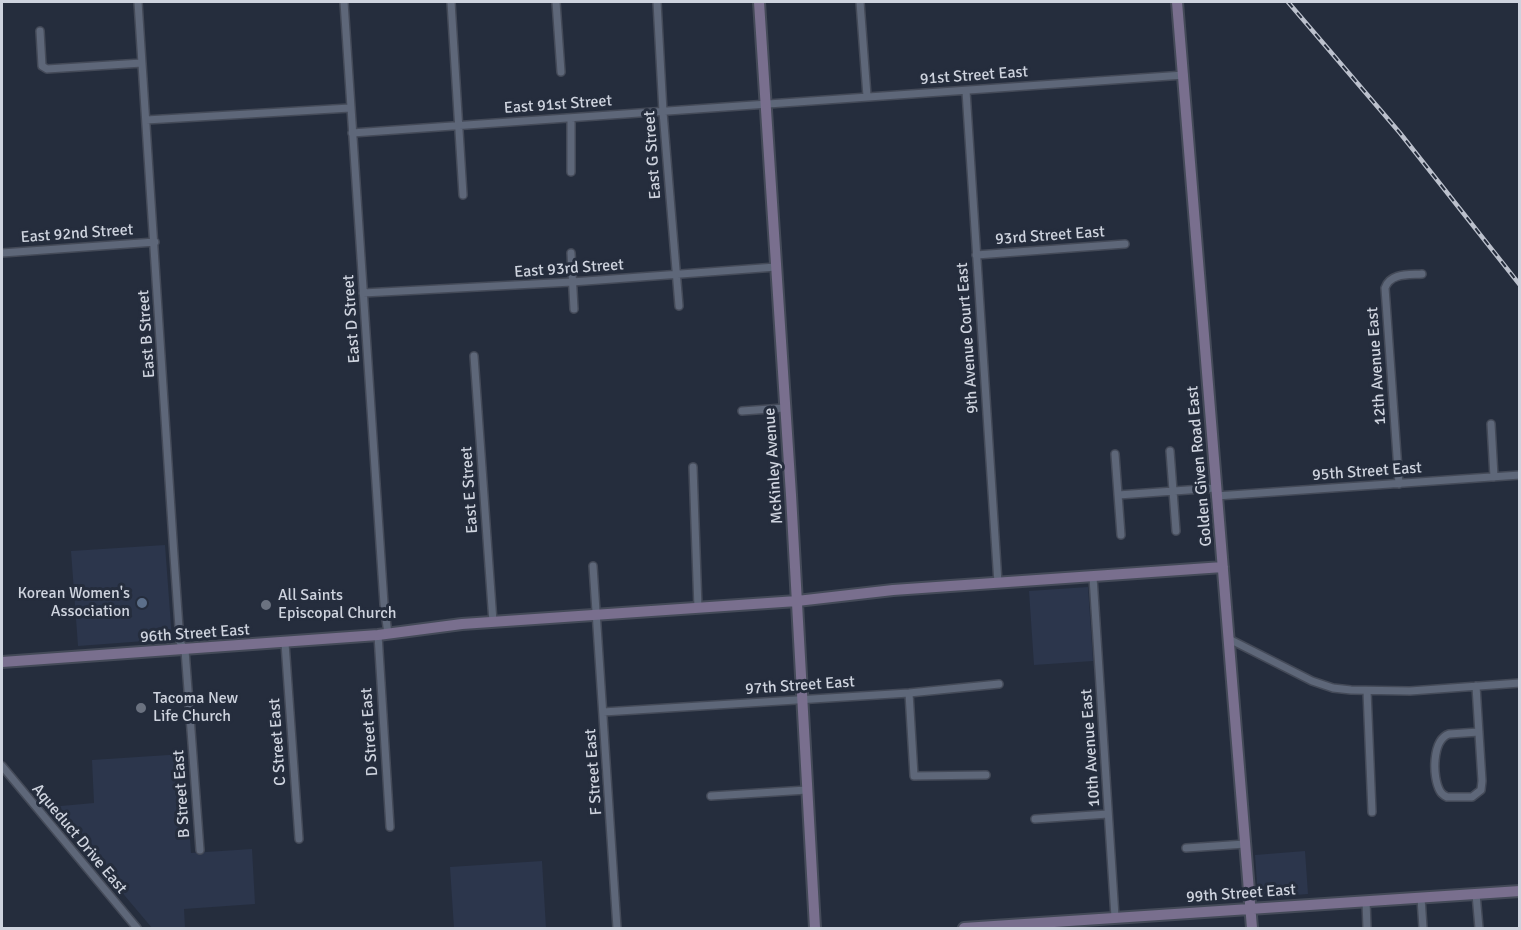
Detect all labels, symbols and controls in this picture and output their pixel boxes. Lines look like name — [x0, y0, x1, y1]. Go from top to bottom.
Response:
street label: 91st Street East — [919, 63, 1029, 89]
street label: East 91st Street — [503, 92, 613, 118]
street label: East G Street — [640, 110, 666, 200]
street label: East 92nd Street — [20, 220, 134, 248]
street label: 93rd Street East — [995, 223, 1105, 249]
street label: East 93rd Street — [514, 256, 624, 282]
street label: 9th Avenue Court East — [953, 262, 983, 414]
street label: East D Street — [339, 274, 365, 364]
street label: East B Street — [134, 289, 160, 379]
street label: 12th Avenue East — [1363, 306, 1391, 426]
street label: Golden Given Road East — [1183, 385, 1217, 547]
street label: McKinley Avenue — [760, 407, 788, 525]
street label: East E Street — [457, 446, 483, 534]
street label: 95th Street East — [1311, 459, 1423, 485]
place label: Korean Women's Association — [17, 584, 130, 622]
place label: All Saints Episcopal Church — [278, 586, 396, 624]
marker: Korean Women's Association — [135, 596, 149, 610]
marker: All Saints Episcopal Church — [259, 598, 273, 612]
street label: 96th Street East — [139, 621, 251, 647]
street label: 97th Street East — [744, 673, 856, 699]
street label: D Street East — [357, 687, 383, 777]
street label: 10th Avenue East — [1077, 688, 1105, 808]
place label: Tacoma New Life Church — [153, 689, 238, 727]
street label: C Street East — [265, 697, 291, 787]
marker: Tacoma New Life Church — [134, 701, 148, 715]
street label: F Street East — [581, 728, 607, 816]
street label: B Street East — [169, 749, 195, 839]
street label: Aqueduct Drive East — [27, 780, 131, 898]
street label: 99th Street East — [1185, 881, 1297, 907]

